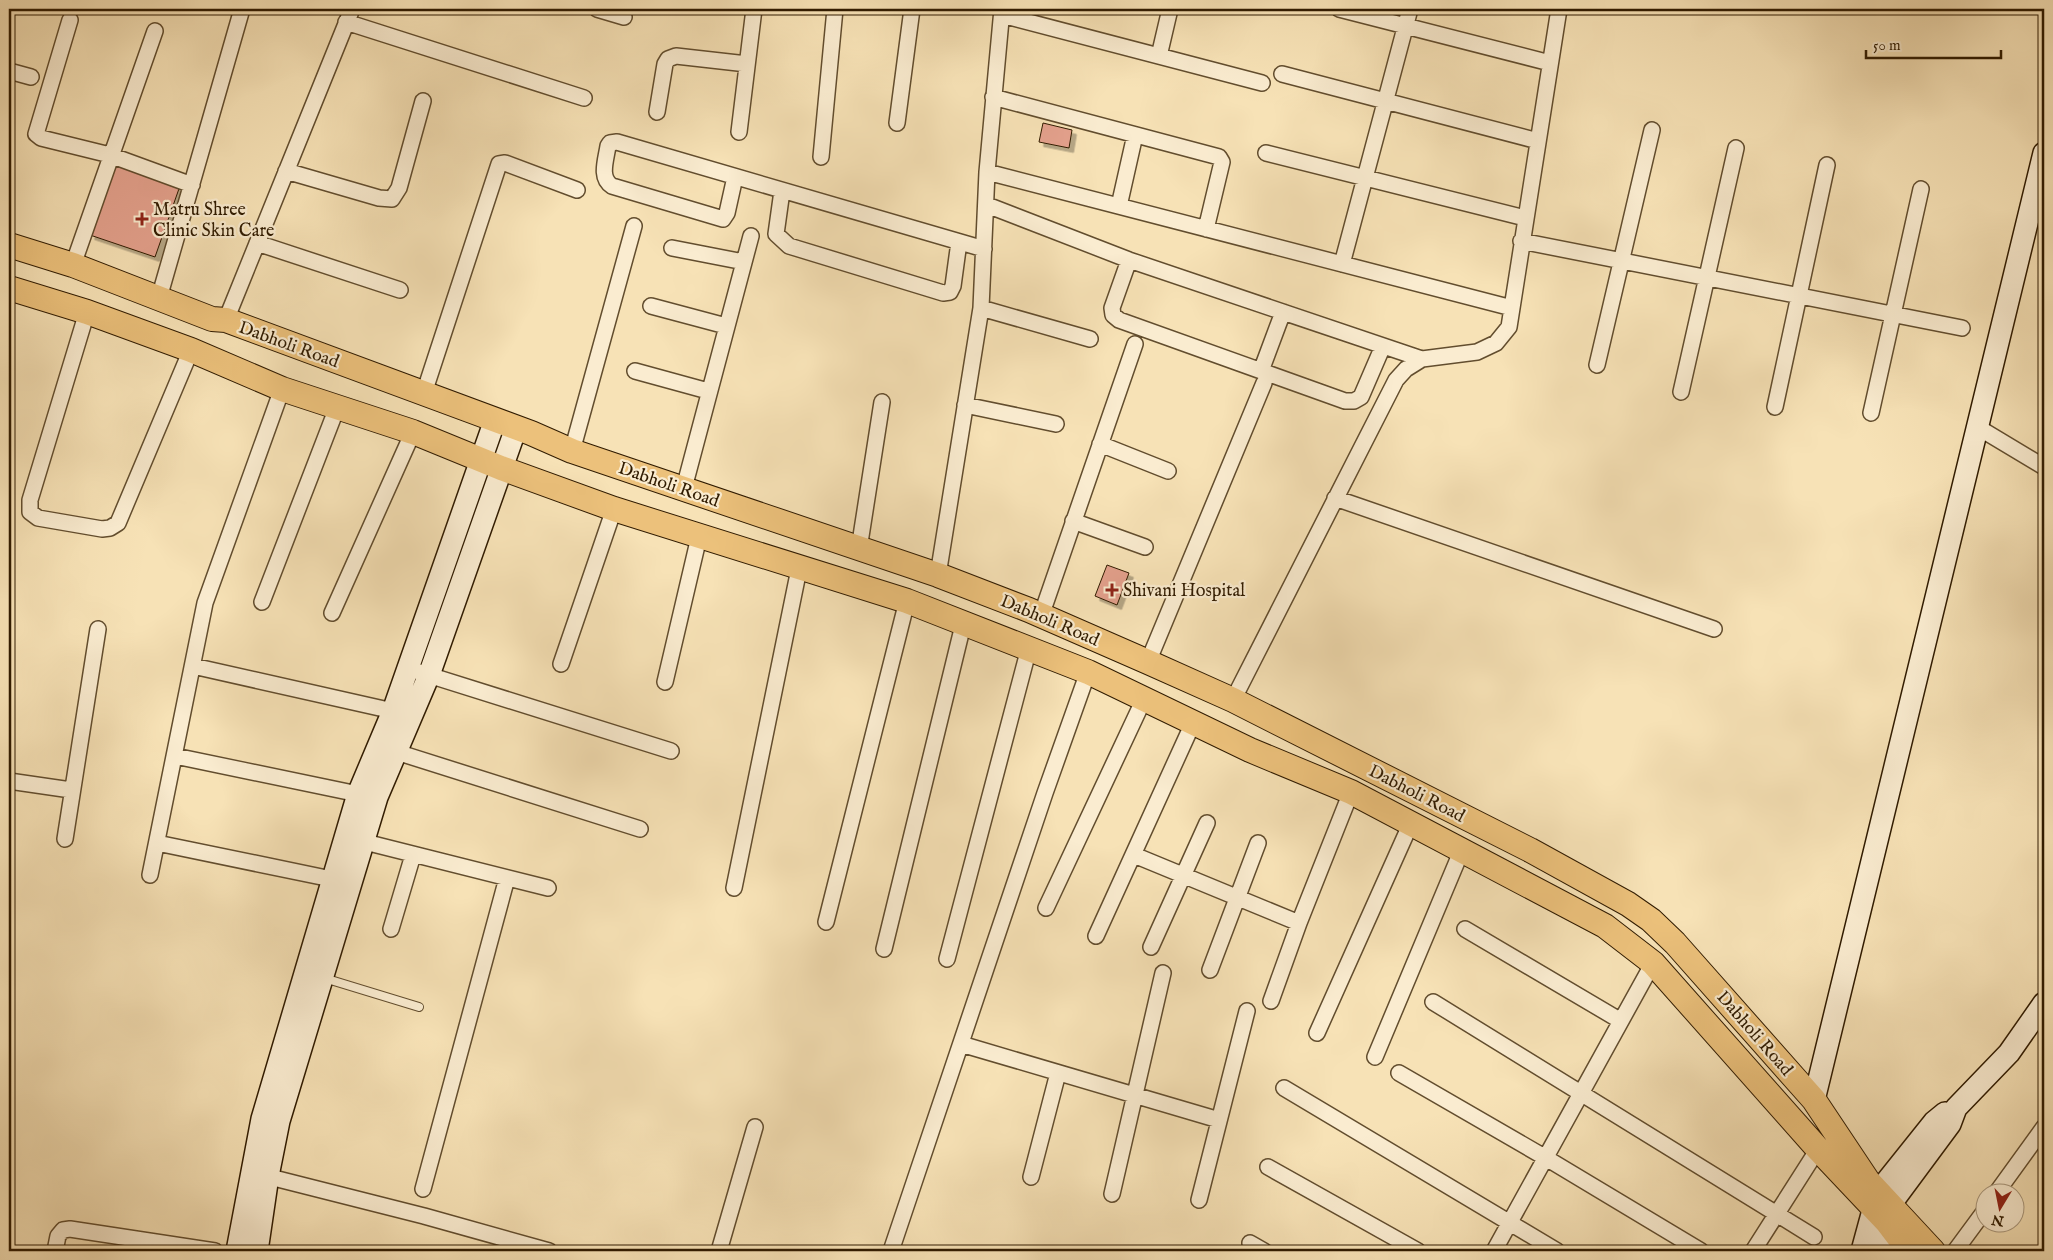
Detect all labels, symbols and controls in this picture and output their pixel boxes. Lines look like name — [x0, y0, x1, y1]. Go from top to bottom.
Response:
scale bar — [1866, 28, 2000, 60]
text: 50 m — [1873, 36, 1901, 55]
place label: Matru Shree Clinic Skin Care — [153, 199, 274, 243]
marker: Matru Shree Clinic Skin Care — [135, 212, 149, 226]
street label: Dabholi Road — [235, 317, 342, 374]
street label: Dabholi Road — [615, 457, 722, 514]
place label: Shivani Hospital — [1123, 580, 1245, 603]
marker: Shivani Hospital — [1105, 583, 1119, 597]
street label: Dabholi Road — [996, 590, 1103, 653]
street label: Dabholi Road — [1364, 760, 1469, 829]
street label: Dabholi Road — [1711, 987, 1797, 1082]
north arrow — [1976, 1182, 2026, 1232]
text: N — [1990, 1210, 2006, 1230]

